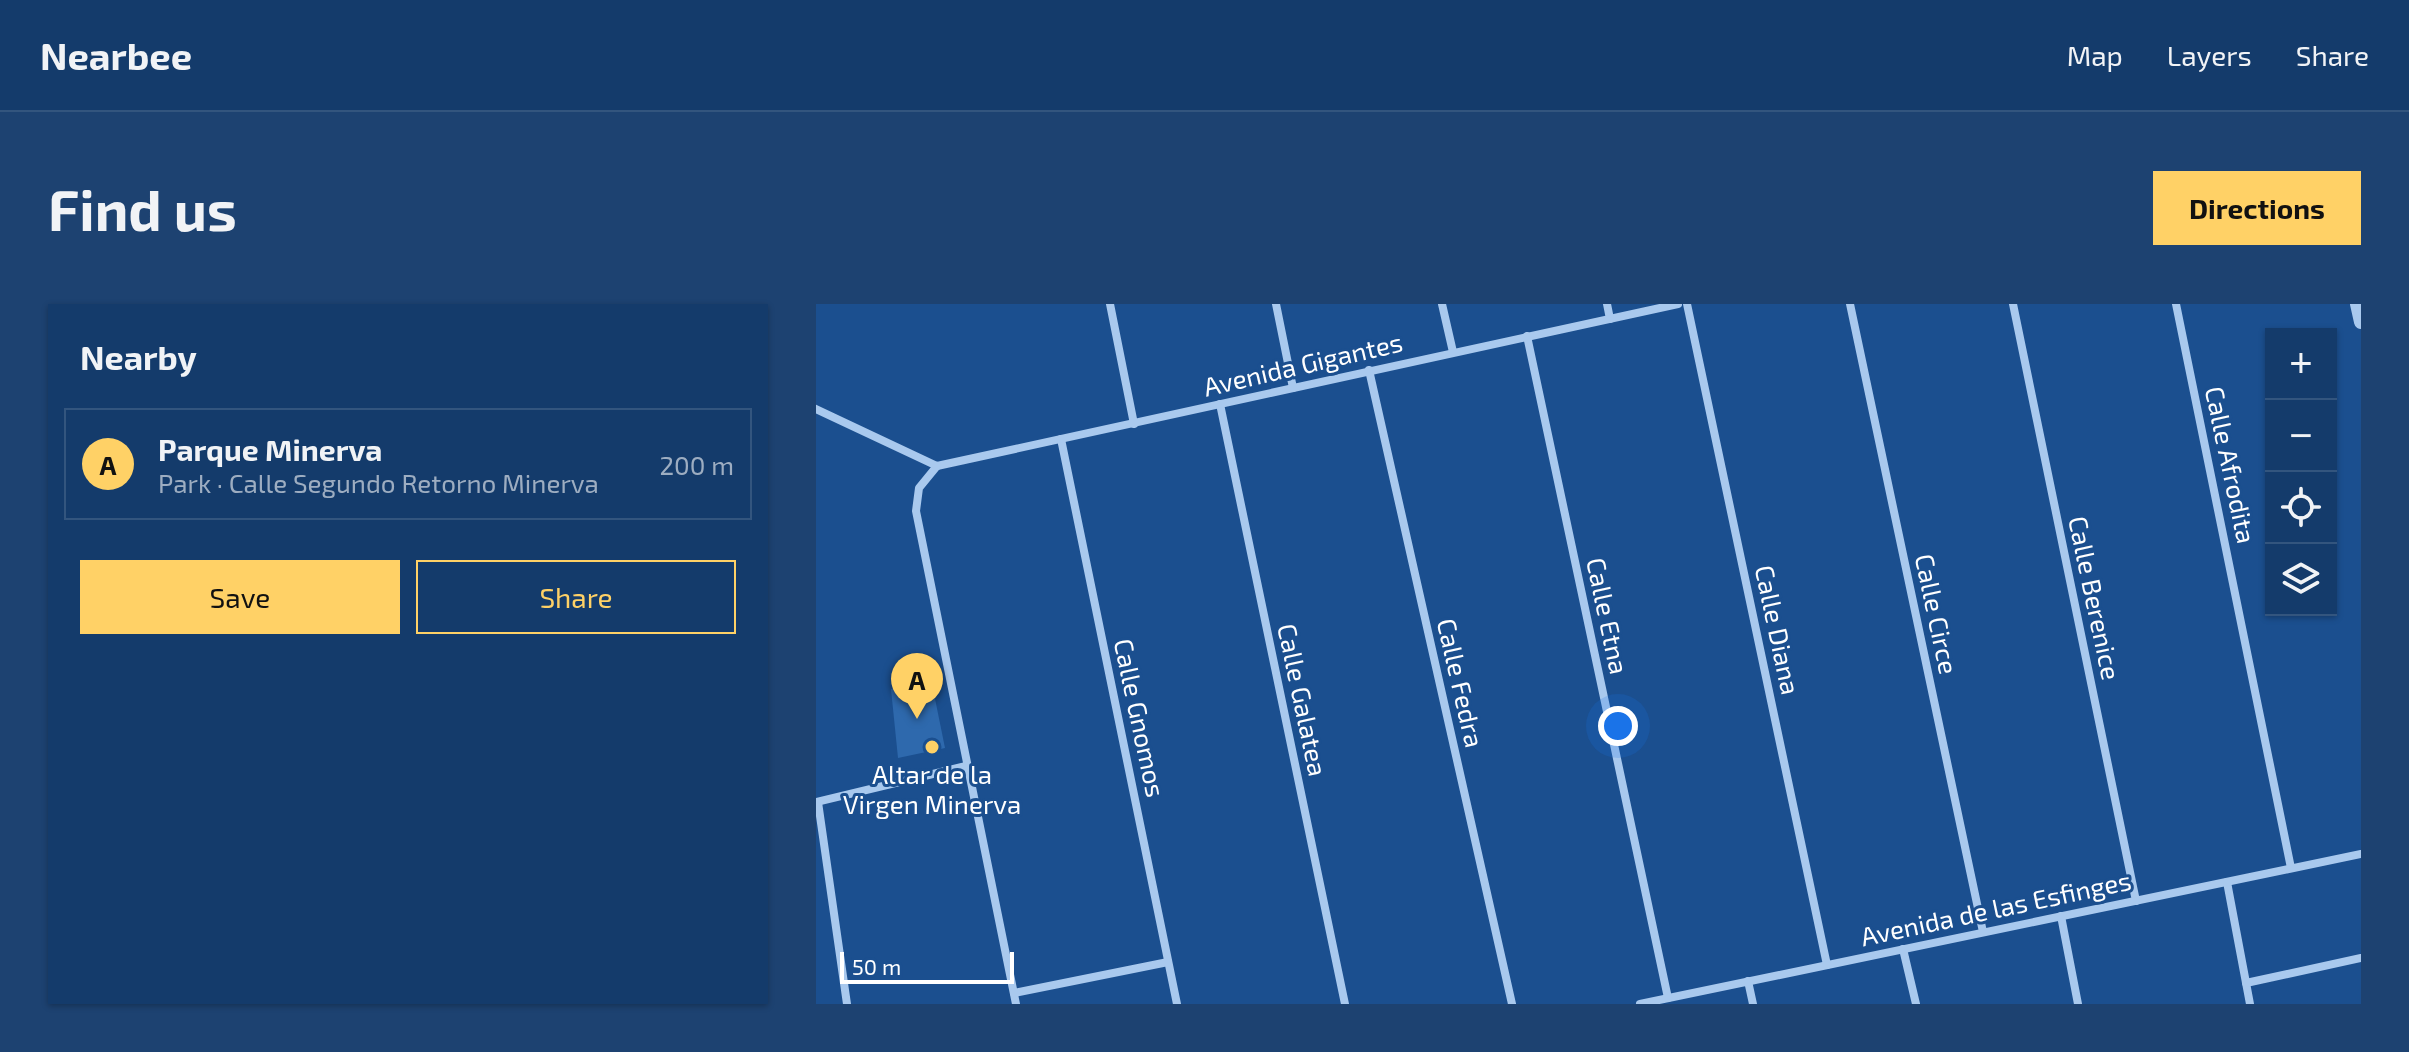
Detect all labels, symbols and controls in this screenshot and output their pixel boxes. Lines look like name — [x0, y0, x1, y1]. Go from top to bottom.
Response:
text: Nearbee — [40, 32, 192, 78]
text: Map — [2067, 38, 2123, 72]
text: Layers — [2167, 38, 2252, 72]
text: Share — [2296, 38, 2369, 72]
button: Directions — [2153, 171, 2361, 245]
text: Find us — [48, 175, 237, 242]
street label: Avenida Gigantes — [1200, 326, 1405, 402]
map controls — [2265, 328, 2337, 616]
button: + — [2265, 328, 2337, 400]
text: Nearby — [80, 336, 197, 377]
street label: Calle Afrodita — [2200, 383, 2263, 546]
button: − — [2265, 400, 2337, 472]
text: Parque Minerva — [158, 431, 382, 467]
text: A — [100, 449, 116, 480]
text: 200 m — [659, 449, 734, 480]
text: Park · Calle Segundo Retorno Minerva — [158, 467, 599, 498]
button: locate — [2265, 472, 2337, 544]
street label: Calle Berenice — [2063, 513, 2128, 682]
button: layers — [2265, 544, 2337, 616]
street label: Calle Circe — [1910, 551, 1965, 677]
street label: Calle Etna — [1581, 555, 1636, 677]
button: Save — [80, 560, 400, 634]
button: Share — [416, 560, 736, 634]
street label: Calle Diana — [1750, 562, 1807, 697]
street label: Calle Fedra — [1432, 615, 1491, 750]
street label: Calle Galatea — [1272, 621, 1335, 779]
street label: Calle Gnomos — [1109, 636, 1172, 800]
pin: A — [891, 653, 943, 719]
your location — [1598, 706, 1638, 746]
marker: Altar de la Virgen Minerva — [923, 738, 941, 756]
place label: Altar de la Virgen Minerva — [843, 758, 1021, 819]
street label: Avenida de las Esfinges — [1858, 864, 2134, 951]
scale bar — [840, 948, 1014, 984]
text: 50 m — [852, 953, 901, 979]

